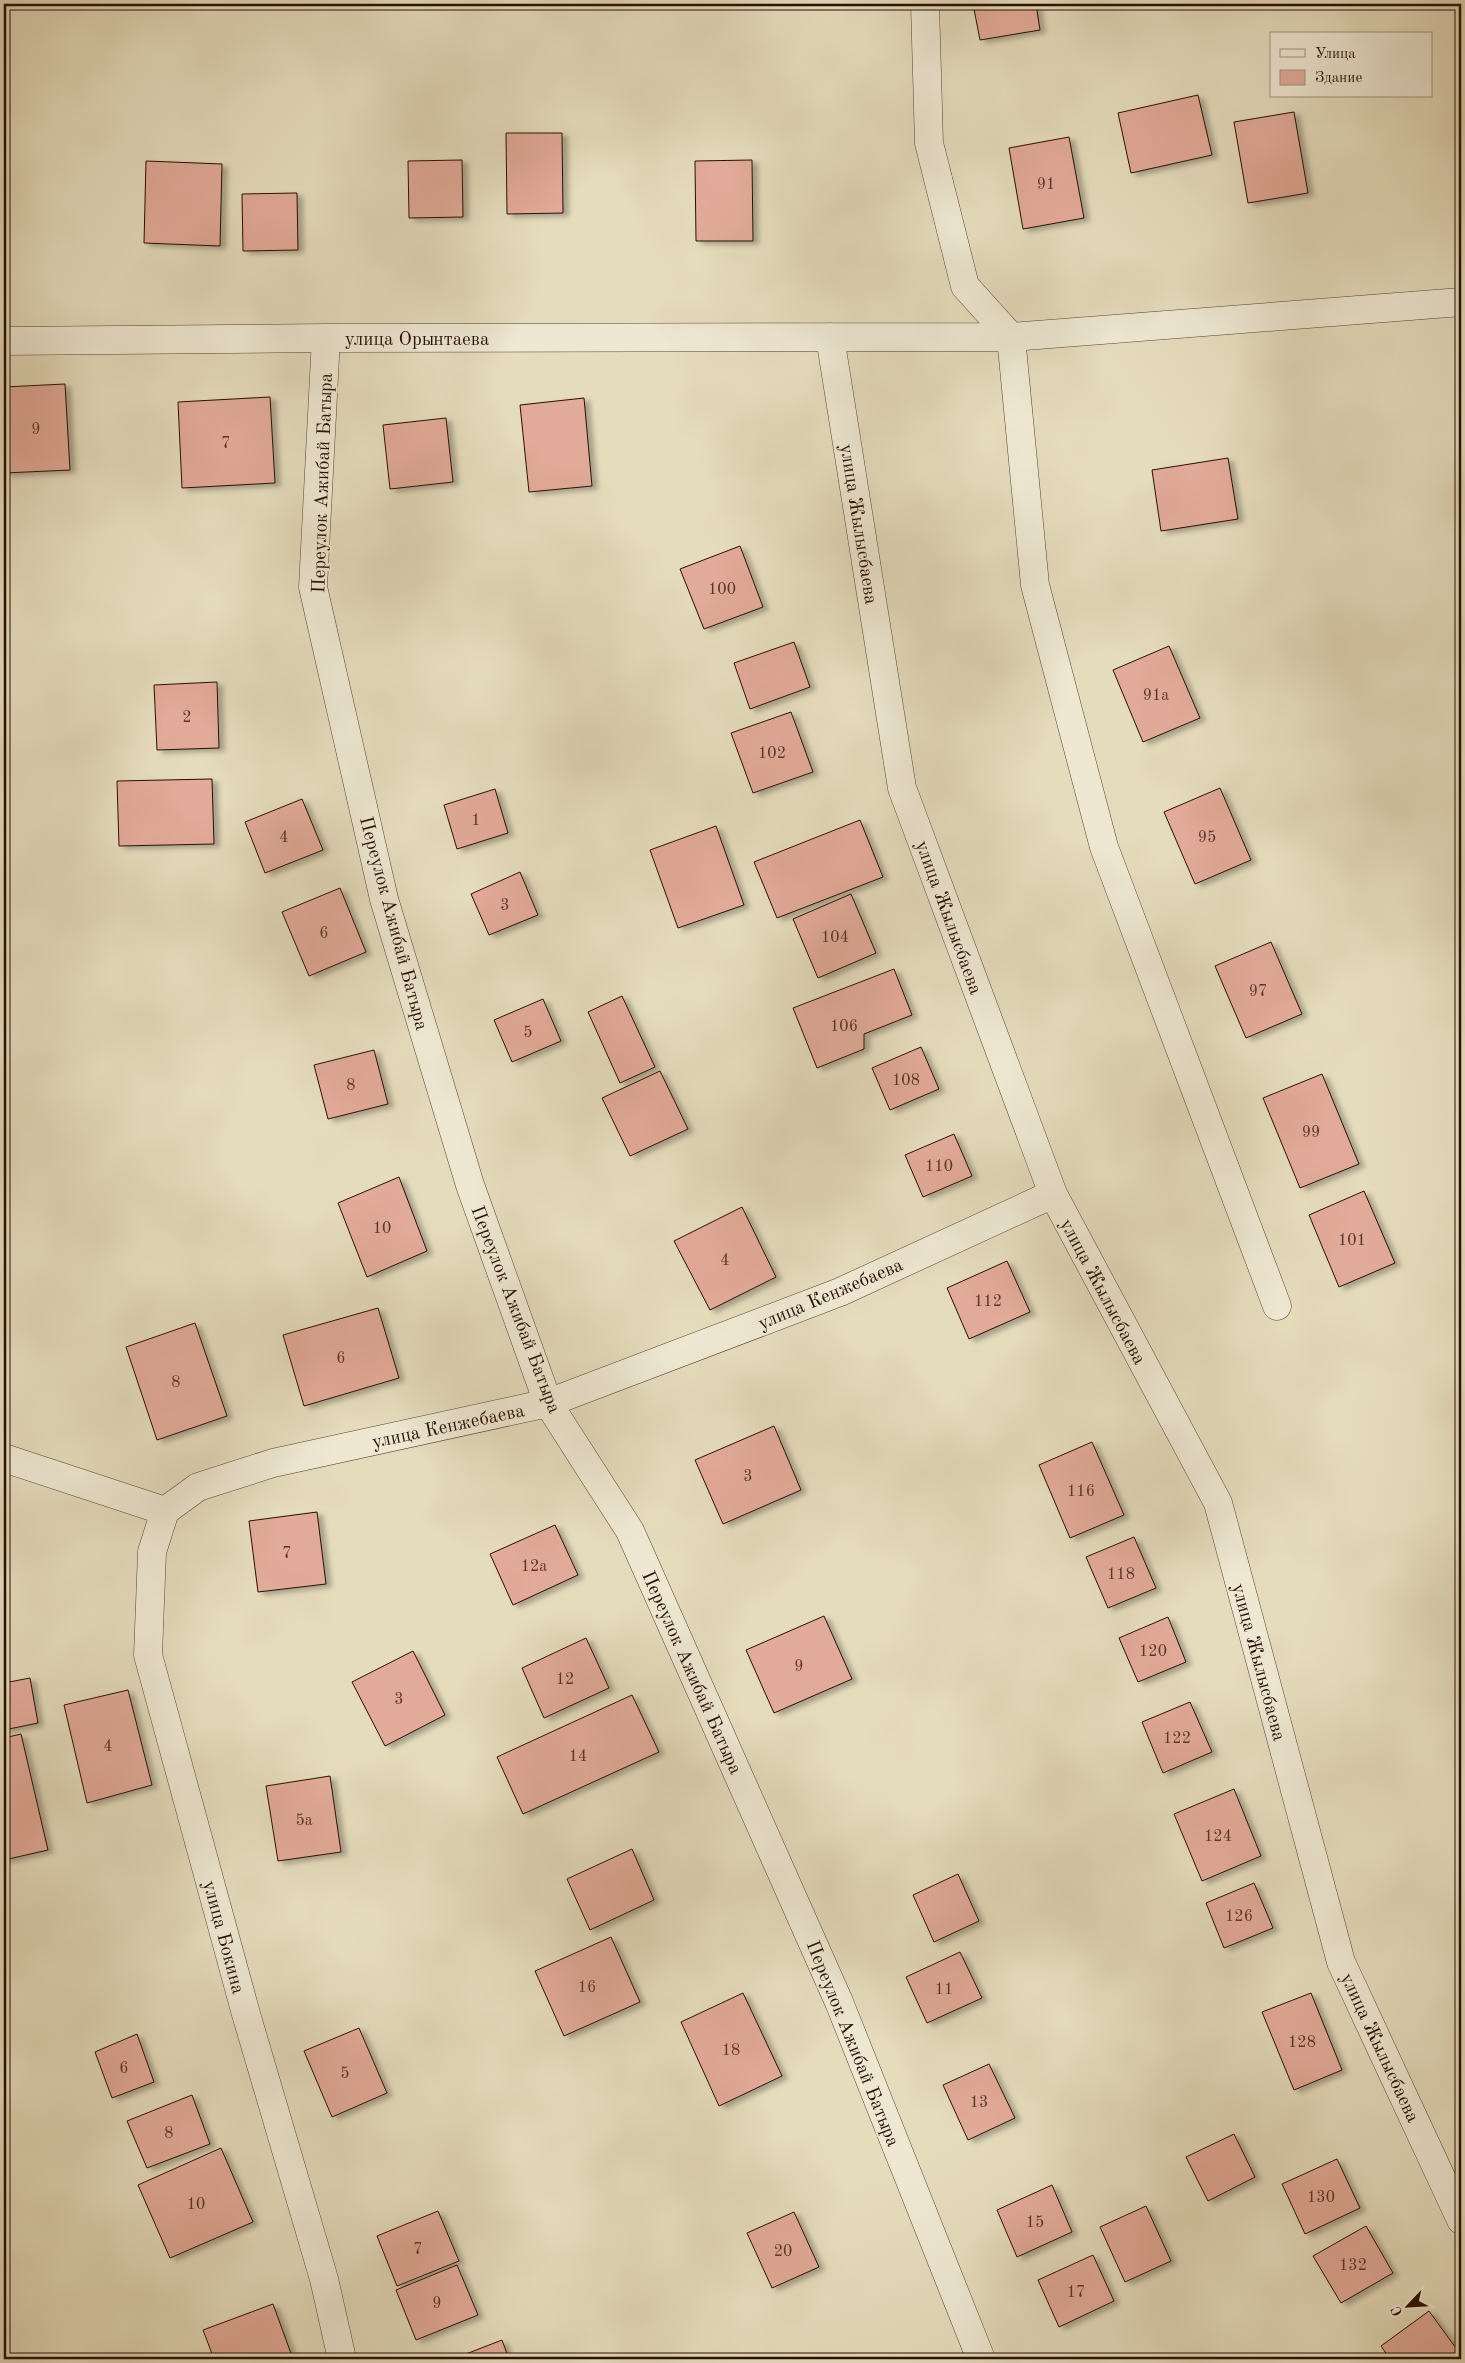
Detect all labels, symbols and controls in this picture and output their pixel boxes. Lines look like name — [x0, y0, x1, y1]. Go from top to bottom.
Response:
legend — [1270, 32, 1432, 98]
text: Улица — [1315, 47, 1356, 62]
text: Здание — [1315, 71, 1362, 86]
house number: 91 — [1037, 177, 1055, 193]
street label: улица Орынтаева — [345, 331, 490, 350]
street label: Переулок Ажибай Батыра — [310, 372, 337, 594]
house number: 9 — [31, 422, 41, 438]
house number: 7 — [221, 436, 231, 452]
street label: улица Жылысбаева — [835, 443, 880, 607]
house number: 100 — [708, 582, 736, 598]
house number: 91а — [1143, 688, 1169, 704]
house number: 2 — [182, 710, 192, 726]
house number: 102 — [758, 746, 786, 762]
house number: 1 — [471, 813, 481, 829]
street label: Переулок Ажибай Батыра — [355, 815, 430, 1033]
house number: 4 — [279, 830, 289, 846]
house number: 95 — [1198, 830, 1216, 846]
street label: улица Жылысбаева — [911, 838, 985, 998]
house number: 3 — [500, 898, 510, 914]
house number: 6 — [319, 926, 329, 942]
house number: 104 — [821, 930, 849, 946]
house number: 97 — [1249, 984, 1267, 1000]
house number: 106 — [830, 1019, 858, 1035]
house number: 5 — [523, 1025, 533, 1041]
house number: 108 — [892, 1073, 920, 1089]
house number: 8 — [346, 1078, 356, 1094]
house number: 99 — [1302, 1125, 1320, 1141]
house number: 110 — [925, 1159, 953, 1175]
street label: Переулок Ажибай Батыра — [466, 1204, 563, 1417]
street label: улица Жылысбаева — [1055, 1216, 1149, 1369]
house number: 10 — [373, 1221, 391, 1237]
house number: 101 — [1338, 1233, 1366, 1249]
house number: 4 — [720, 1253, 730, 1269]
street label: улица Кенжебаева — [756, 1256, 907, 1334]
house number: 112 — [974, 1294, 1002, 1310]
house number: 6 — [336, 1351, 346, 1367]
house number: 8 — [171, 1375, 181, 1391]
street label: улица Кенжебаева — [371, 1402, 527, 1453]
house number: 3 — [743, 1469, 753, 1485]
house number: 116 — [1067, 1484, 1095, 1500]
house number: 7 — [282, 1546, 292, 1562]
house number: 12а — [521, 1559, 547, 1575]
house number: 118 — [1107, 1567, 1135, 1583]
street label: Переулок Ажибай Батыра — [637, 1568, 744, 1778]
street label: улица Жылысбаева — [1227, 1582, 1288, 1744]
house number: 120 — [1139, 1644, 1167, 1660]
house number: 9 — [794, 1659, 804, 1675]
house number: 12 — [556, 1672, 574, 1688]
house number: 3 — [394, 1692, 404, 1708]
house number: 122 — [1163, 1731, 1191, 1747]
house number: 4 — [103, 1739, 113, 1755]
house number: 14 — [569, 1749, 587, 1765]
house number: 5а — [295, 1813, 313, 1829]
house number: 124 — [1204, 1829, 1232, 1845]
street label: улица Бокина — [198, 1879, 247, 1997]
house number: 126 — [1225, 1909, 1253, 1925]
street label: Переулок Ажибай Батыра — [802, 1938, 902, 2150]
street label: улица Жылысбаева — [1336, 1971, 1422, 2126]
house number: 16 — [578, 1980, 596, 1996]
house number: 11 — [935, 1982, 953, 1998]
house number: 128 — [1288, 2035, 1316, 2051]
house number: 18 — [722, 2043, 740, 2059]
house number: 6 — [119, 2061, 129, 2077]
house number: 5 — [340, 2066, 350, 2082]
house number: 13 — [970, 2095, 988, 2111]
house number: 8 — [164, 2126, 174, 2142]
house number: 130 — [1307, 2190, 1335, 2206]
house number: 10 — [187, 2197, 205, 2213]
house number: 15 — [1026, 2215, 1044, 2231]
house number: 7 — [413, 2242, 423, 2258]
house number: 20 — [774, 2244, 792, 2260]
house number: 132 — [1339, 2258, 1367, 2274]
north arrow — [1382, 2280, 1432, 2330]
house number: 17 — [1067, 2285, 1085, 2301]
house number: 9 — [432, 2296, 442, 2312]
text: С — [1389, 2304, 1405, 2318]

